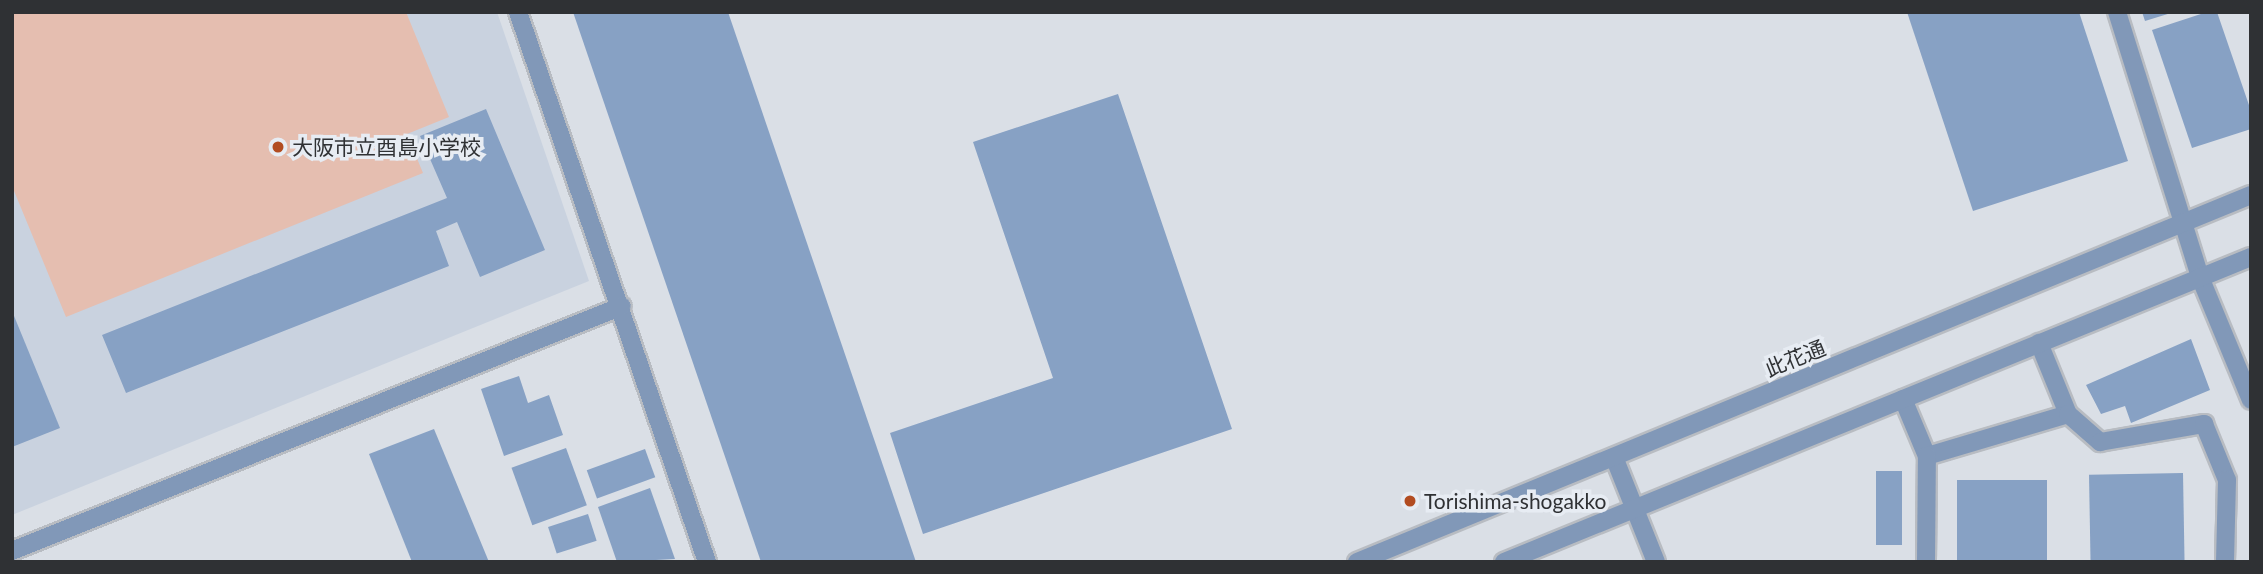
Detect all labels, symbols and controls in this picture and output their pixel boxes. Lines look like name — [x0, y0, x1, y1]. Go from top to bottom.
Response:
place label: 大阪市立酉島小学校 — [292, 134, 481, 160]
marker: 大阪市立酉島小学校 — [270, 139, 286, 155]
street label: 此花通 — [1761, 335, 1829, 381]
place label: Torishima-shogakko — [1424, 488, 1606, 514]
marker: Torishima-shogakko — [1402, 493, 1418, 509]

